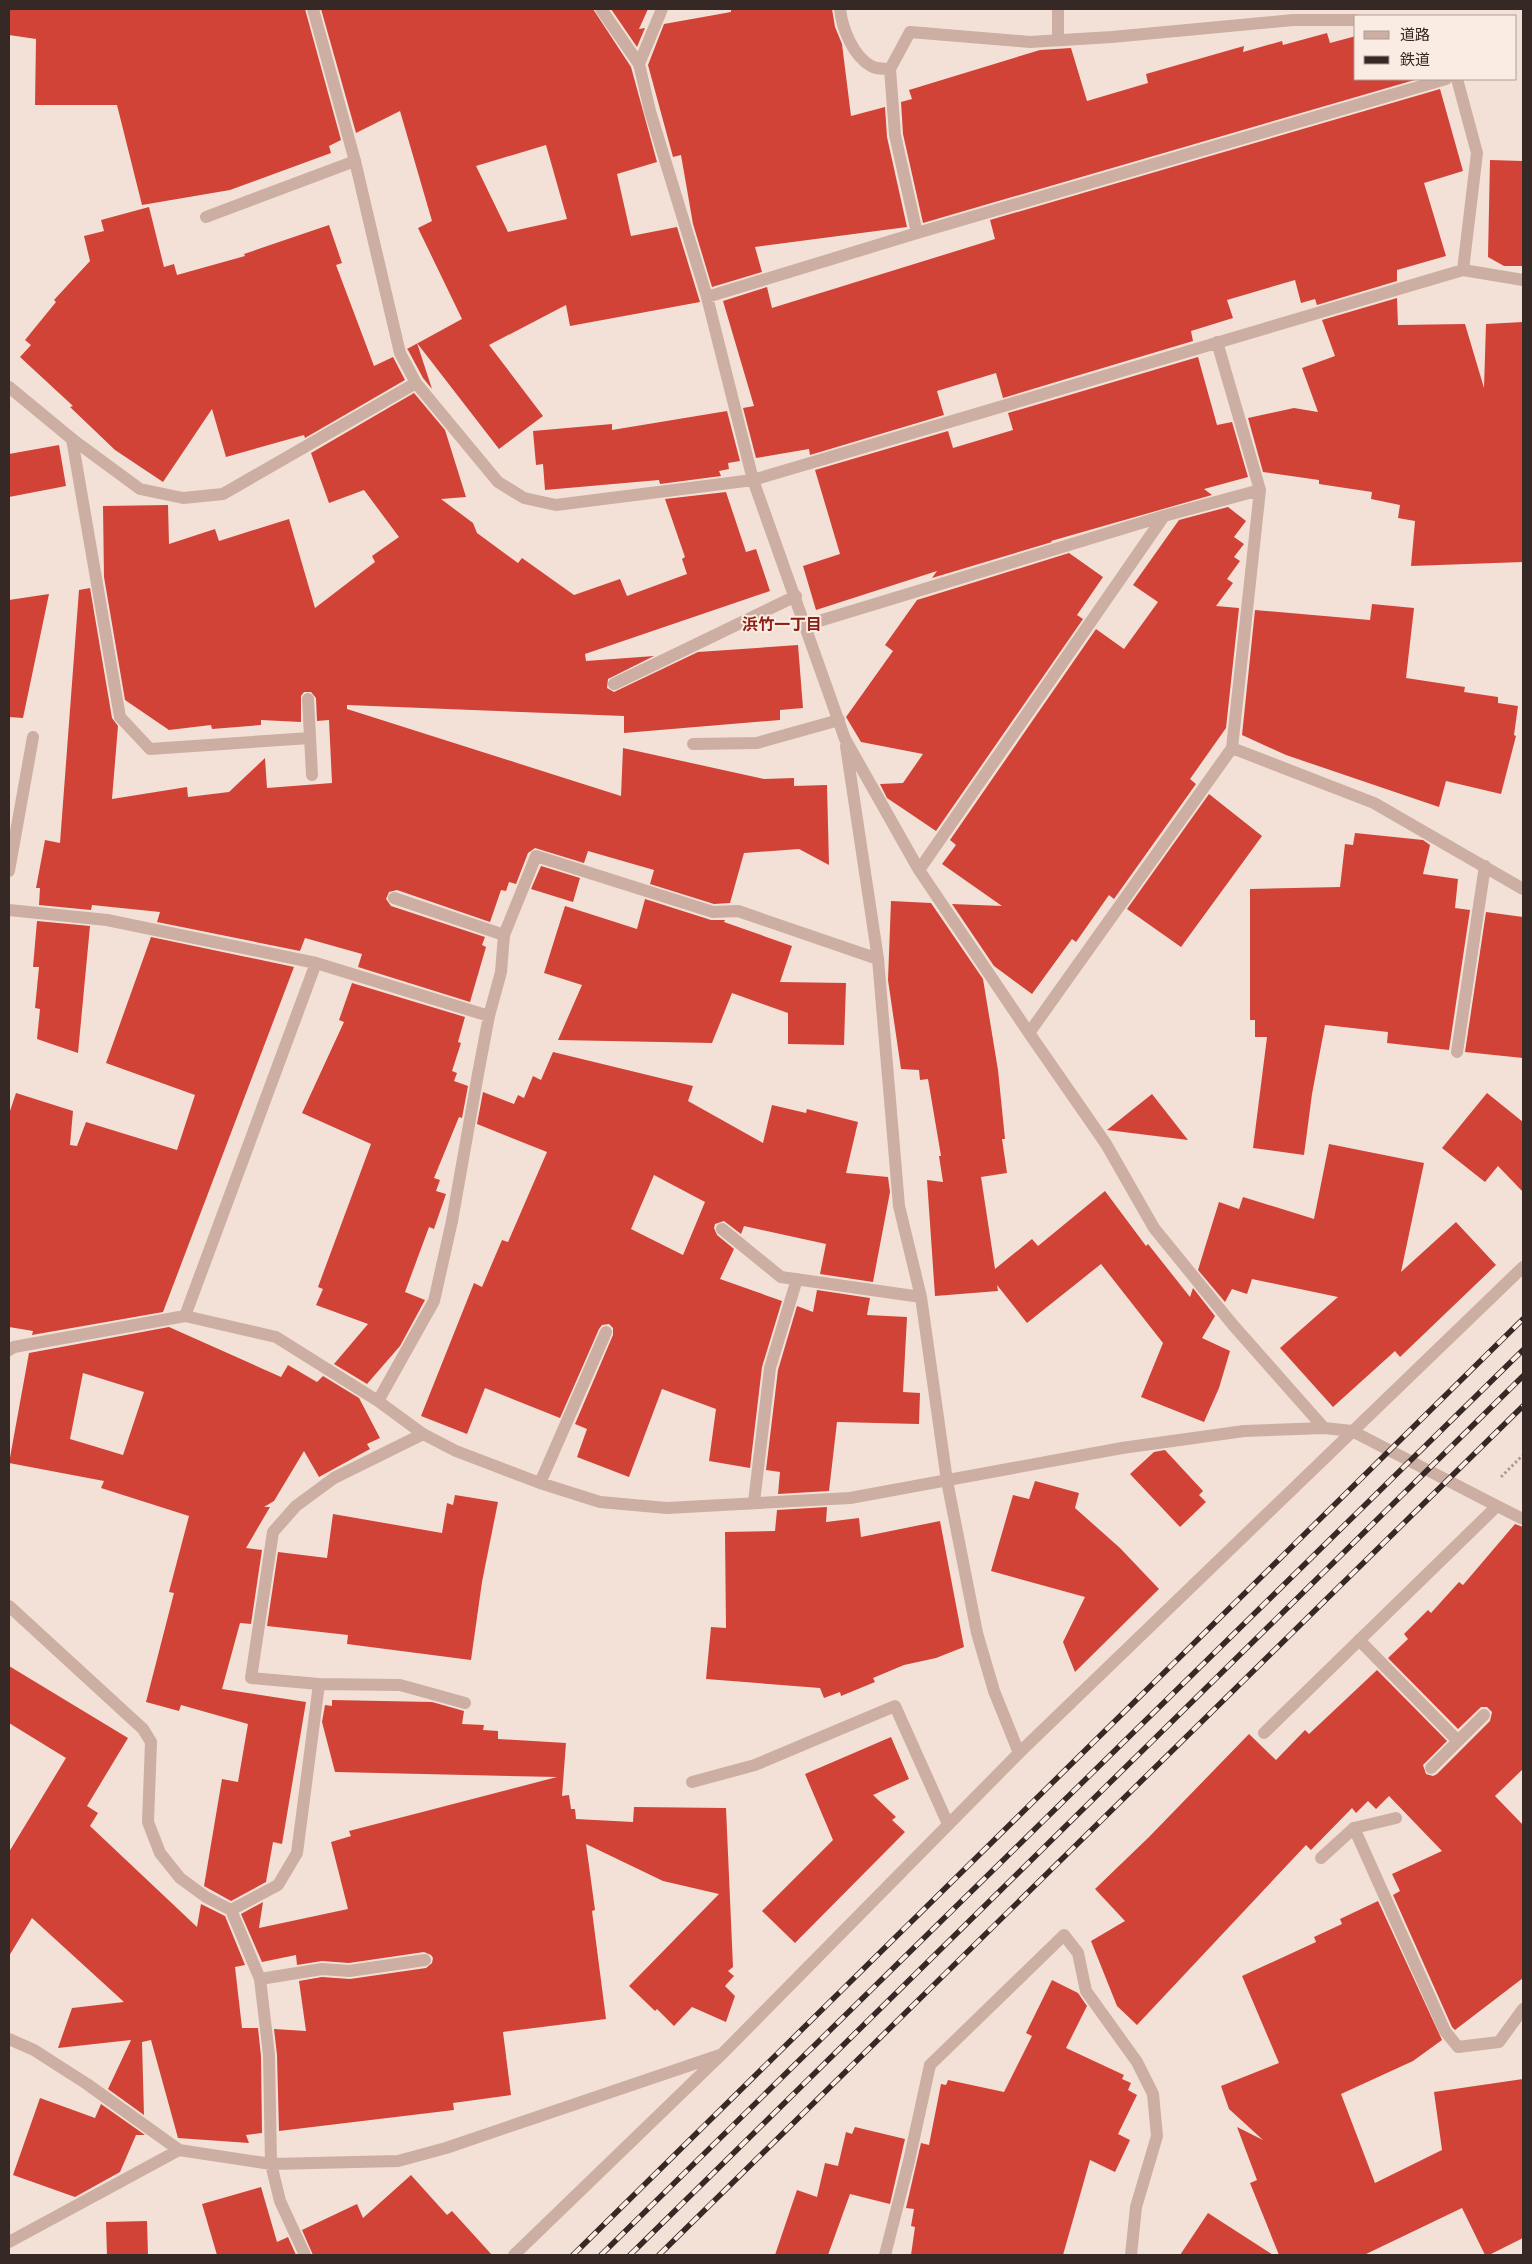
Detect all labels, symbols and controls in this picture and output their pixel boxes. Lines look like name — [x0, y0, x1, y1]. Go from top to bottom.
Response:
legend — [1354, 15, 1517, 80]
text: 道路 — [1400, 24, 1430, 46]
text: 鉄道 — [1400, 49, 1430, 71]
district label: 浜竹一丁目 — [742, 613, 822, 636]

